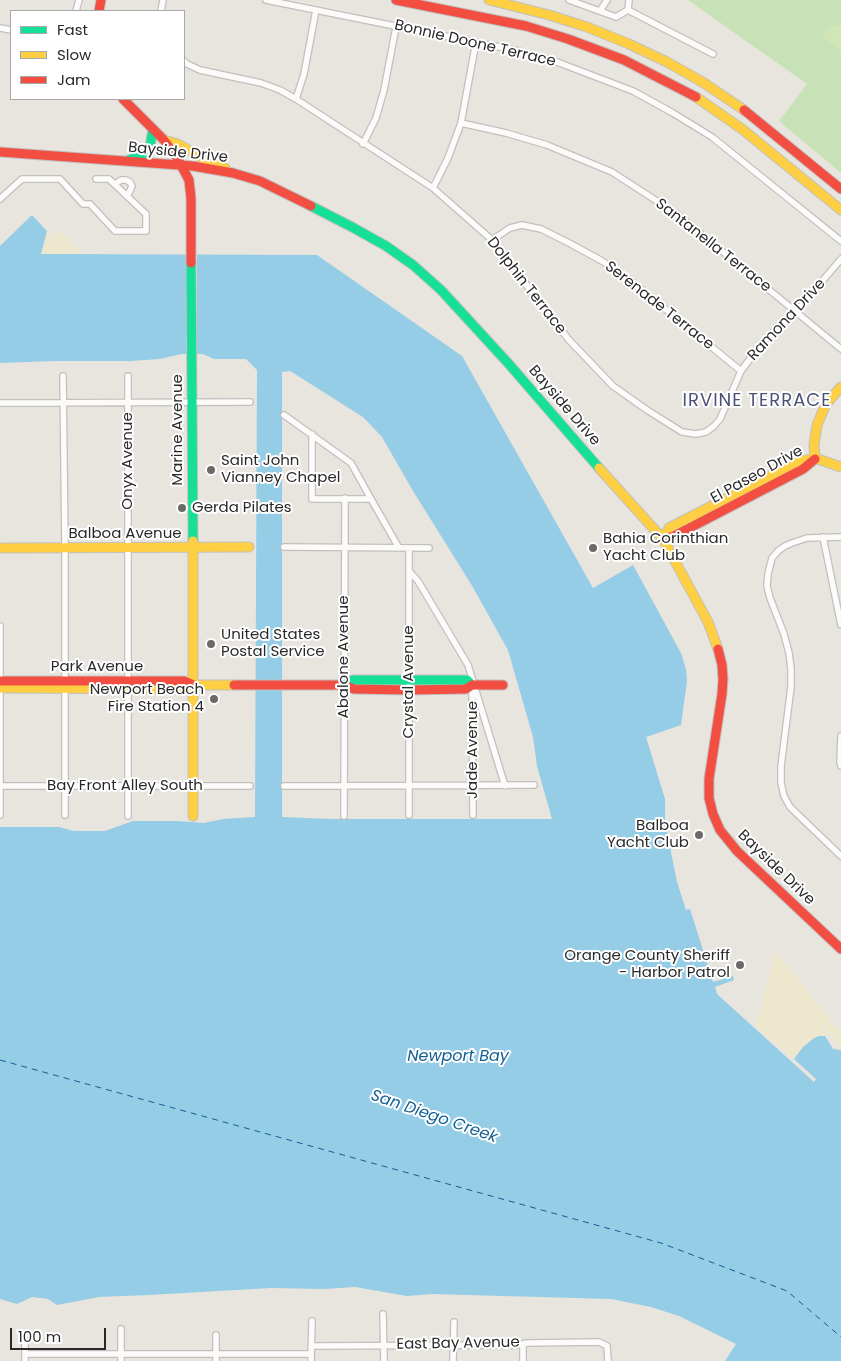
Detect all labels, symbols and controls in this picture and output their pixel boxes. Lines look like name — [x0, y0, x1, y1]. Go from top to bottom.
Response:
legend — [10, 10, 185, 100]
street label: Bonnie Doone Terrace — [393, 17, 557, 71]
text: Fast — [57, 19, 88, 40]
text: Slow — [57, 44, 91, 65]
text: Jam — [57, 69, 91, 90]
street label: Bayside Drive — [127, 139, 229, 167]
street label: Santanella Terrace — [652, 195, 774, 297]
street label: Dolphin Terrace — [483, 234, 569, 338]
street label: Serenade Terrace — [601, 258, 717, 354]
street label: Ramona Drive — [744, 275, 830, 365]
street label: Bayside Drive — [524, 362, 604, 450]
street label: Marine Avenue — [169, 374, 187, 486]
district label: IRVINE TERRACE — [681, 390, 833, 412]
street label: Onyx Avenue — [119, 412, 137, 510]
street label: El Paseo Drive — [708, 442, 806, 508]
place label: Saint John Vianney Chapel — [221, 452, 340, 487]
marker: Saint John Vianney Chapel — [205, 464, 217, 476]
place label: Gerda Pilates — [192, 499, 292, 517]
marker: Gerda Pilates — [176, 502, 188, 514]
street label: Balboa Avenue — [68, 525, 182, 543]
place label: Bahia Corinthian Yacht Club — [603, 530, 728, 565]
marker: Bahia Corinthian Yacht Club — [587, 542, 599, 554]
street label: Abalone Avenue — [335, 596, 353, 718]
street label: Crystal Avenue — [400, 625, 418, 739]
place label: United States Postal Service — [221, 626, 325, 661]
marker: United States Postal Service — [205, 638, 217, 650]
street label: Park Avenue — [51, 658, 143, 676]
place label: Newport Beach Fire Station 4 — [90, 681, 204, 716]
marker: Newport Beach Fire Station 4 — [208, 693, 220, 705]
street label: Jade Avenue — [464, 701, 482, 799]
street label: Bay Front Alley South — [47, 777, 203, 795]
place label: Balboa Yacht Club — [607, 817, 689, 852]
street label: Bayside Drive — [734, 827, 818, 909]
marker: Balboa Yacht Club — [693, 829, 705, 841]
place label: Orange County Sheriff - Harbor Patrol — [564, 947, 730, 982]
marker: Orange County Sheriff - Harbor Patrol — [734, 959, 746, 971]
water label: Newport Bay — [407, 1047, 509, 1067]
water label: San Diego Creek — [368, 1086, 500, 1148]
scale bar — [12, 1318, 109, 1350]
text: 100 m — [18, 1326, 61, 1347]
street label: East Bay Avenue — [396, 1334, 520, 1354]

